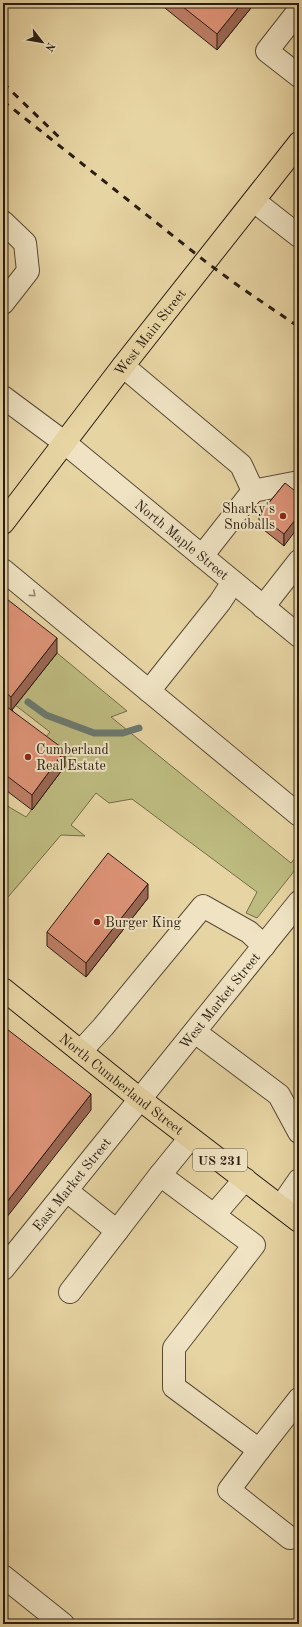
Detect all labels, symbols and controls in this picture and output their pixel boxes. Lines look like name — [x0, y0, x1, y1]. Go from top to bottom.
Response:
north arrow — [22, 22, 62, 62]
text: N — [42, 40, 56, 53]
street label: West Main Street — [112, 287, 189, 379]
street label: North Maple Street — [132, 498, 231, 583]
place label: Sharky's Snoballs — [222, 502, 275, 532]
marker: Sharky's Snoballs — [278, 511, 288, 521]
one-way arrow — [28, 590, 36, 597]
place label: Cumberland Real Estate — [36, 743, 109, 773]
marker: Cumberland Real Estate — [23, 752, 33, 762]
place label: Burger King — [105, 916, 181, 930]
marker: Burger King — [92, 917, 102, 927]
street label: West Market Street — [178, 950, 263, 1052]
street label: North Cumberland Street — [56, 1031, 186, 1138]
street label: East Market Street — [30, 1135, 114, 1234]
road number: US 231 — [193, 1149, 247, 1171]

